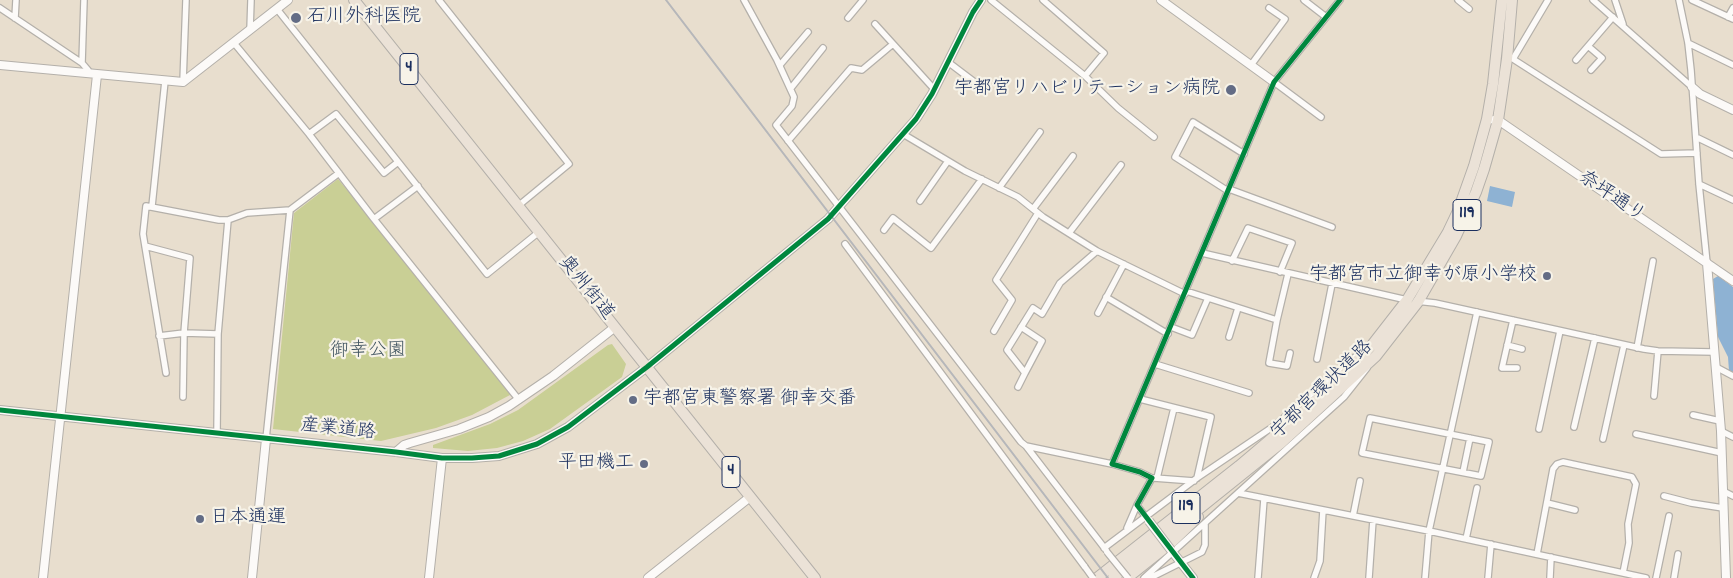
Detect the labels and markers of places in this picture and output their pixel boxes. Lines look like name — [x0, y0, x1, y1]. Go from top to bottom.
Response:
place label: 石川外科医院 — [307, 7, 421, 29]
marker: 石川外科医院 — [289, 11, 303, 25]
place label: 宇都宮リハビリテーション病院 — [954, 79, 1220, 101]
marker: 宇都宮リハビリテーション病院 — [1224, 83, 1238, 97]
place label: 宇都宮市立御幸が原小学校 — [1309, 265, 1537, 287]
marker: 宇都宮市立御幸が原小学校 — [1541, 270, 1553, 282]
place label: 宇都宮東警察署 御幸交番 — [643, 389, 856, 411]
marker: 宇都宮東警察署 御幸交番 — [627, 394, 639, 406]
place label: 平田機工 — [558, 453, 634, 475]
marker: 平田機工 — [638, 458, 650, 470]
place label: 日本通運 — [210, 508, 286, 530]
marker: 日本通運 — [194, 513, 206, 525]

